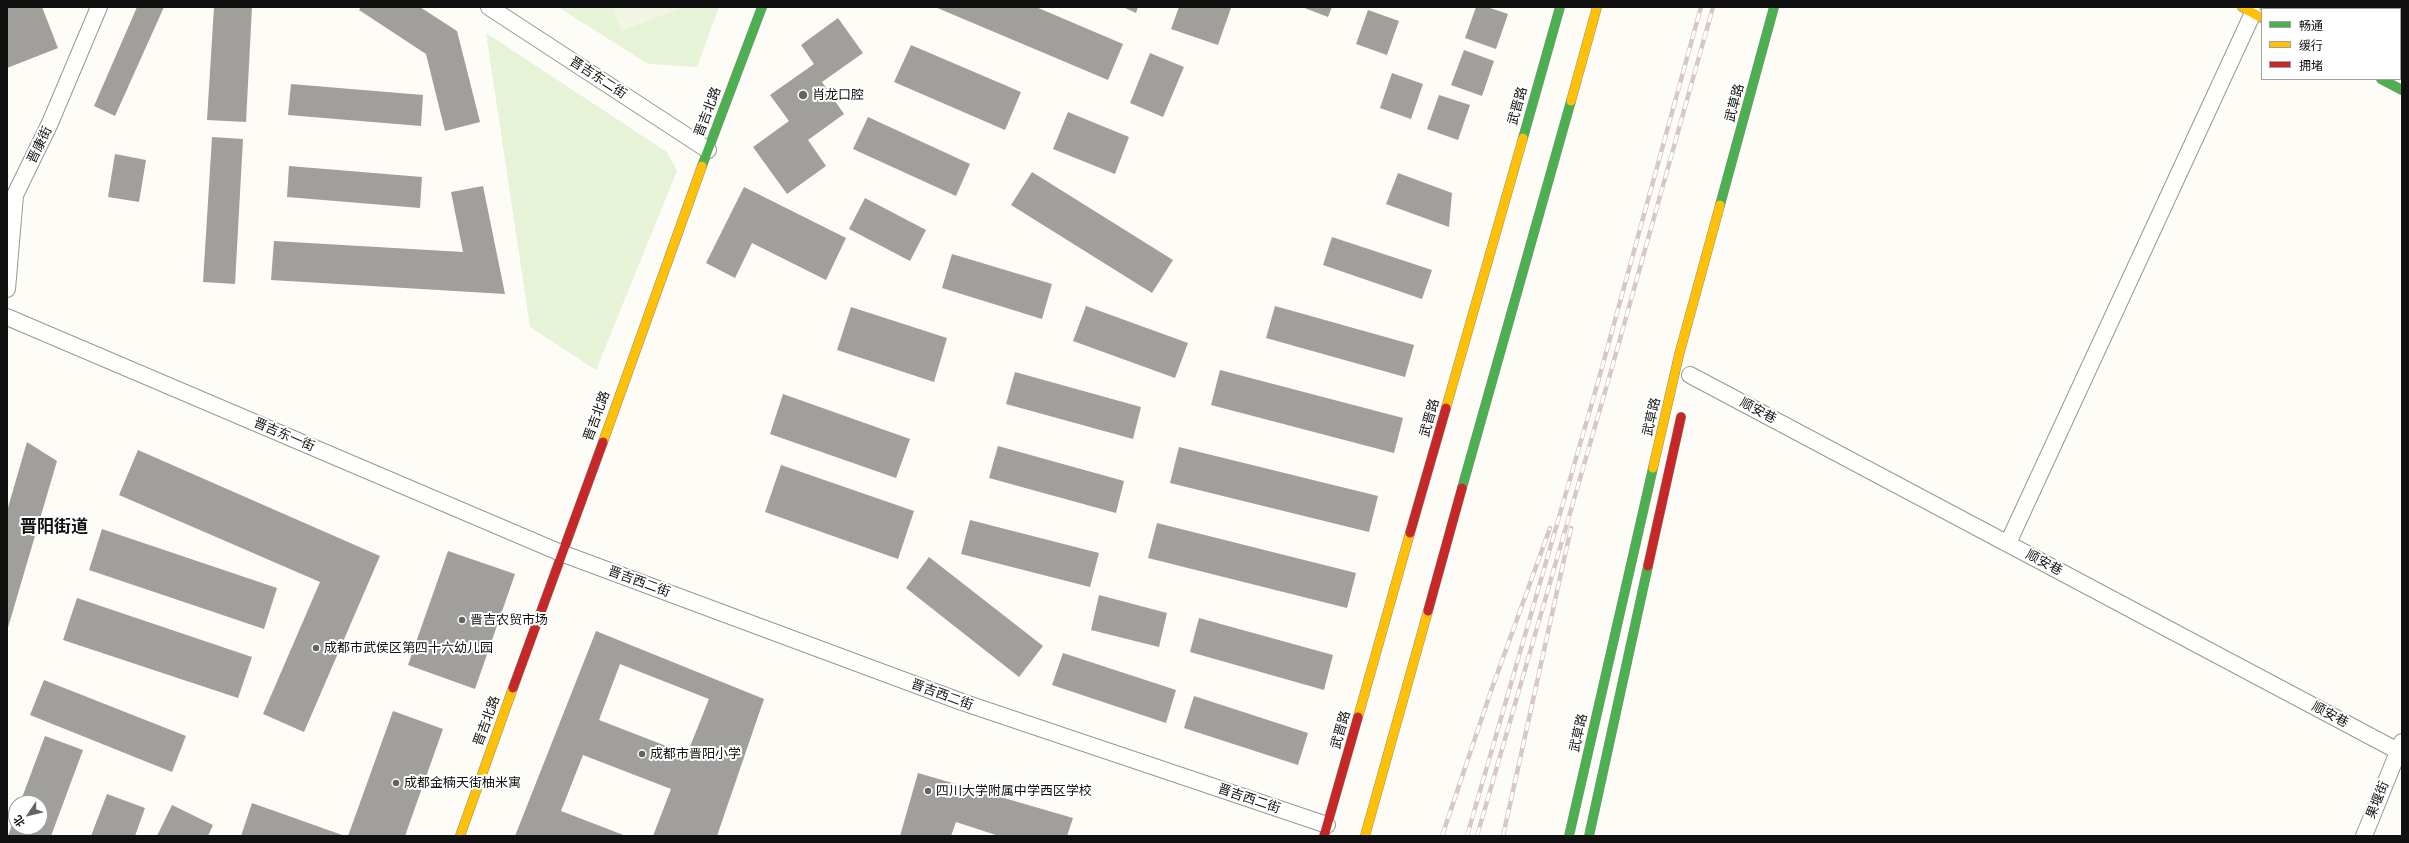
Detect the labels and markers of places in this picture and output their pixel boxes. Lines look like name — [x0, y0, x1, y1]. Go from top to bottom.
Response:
place label: 肖龙口腔 — [812, 87, 864, 103]
marker: 肖龙口腔 — [797, 89, 809, 101]
place label: 晋吉农贸市场 — [470, 612, 548, 628]
marker: 晋吉农贸市场 — [457, 615, 467, 625]
place label: 成都市武侯区第四十六幼儿园 — [324, 640, 493, 656]
marker: 成都市武侯区第四十六幼儿园 — [311, 643, 321, 653]
place label: 成都市晋阳小学 — [650, 746, 741, 762]
marker: 成都市晋阳小学 — [637, 749, 647, 759]
place label: 成都金楠天街柚米寓 — [404, 775, 521, 791]
marker: 成都金楠天街柚米寓 — [391, 778, 401, 788]
place label: 四川大学附属中学西区学校 — [936, 783, 1092, 799]
marker: 四川大学附属中学西区学校 — [923, 786, 933, 796]

